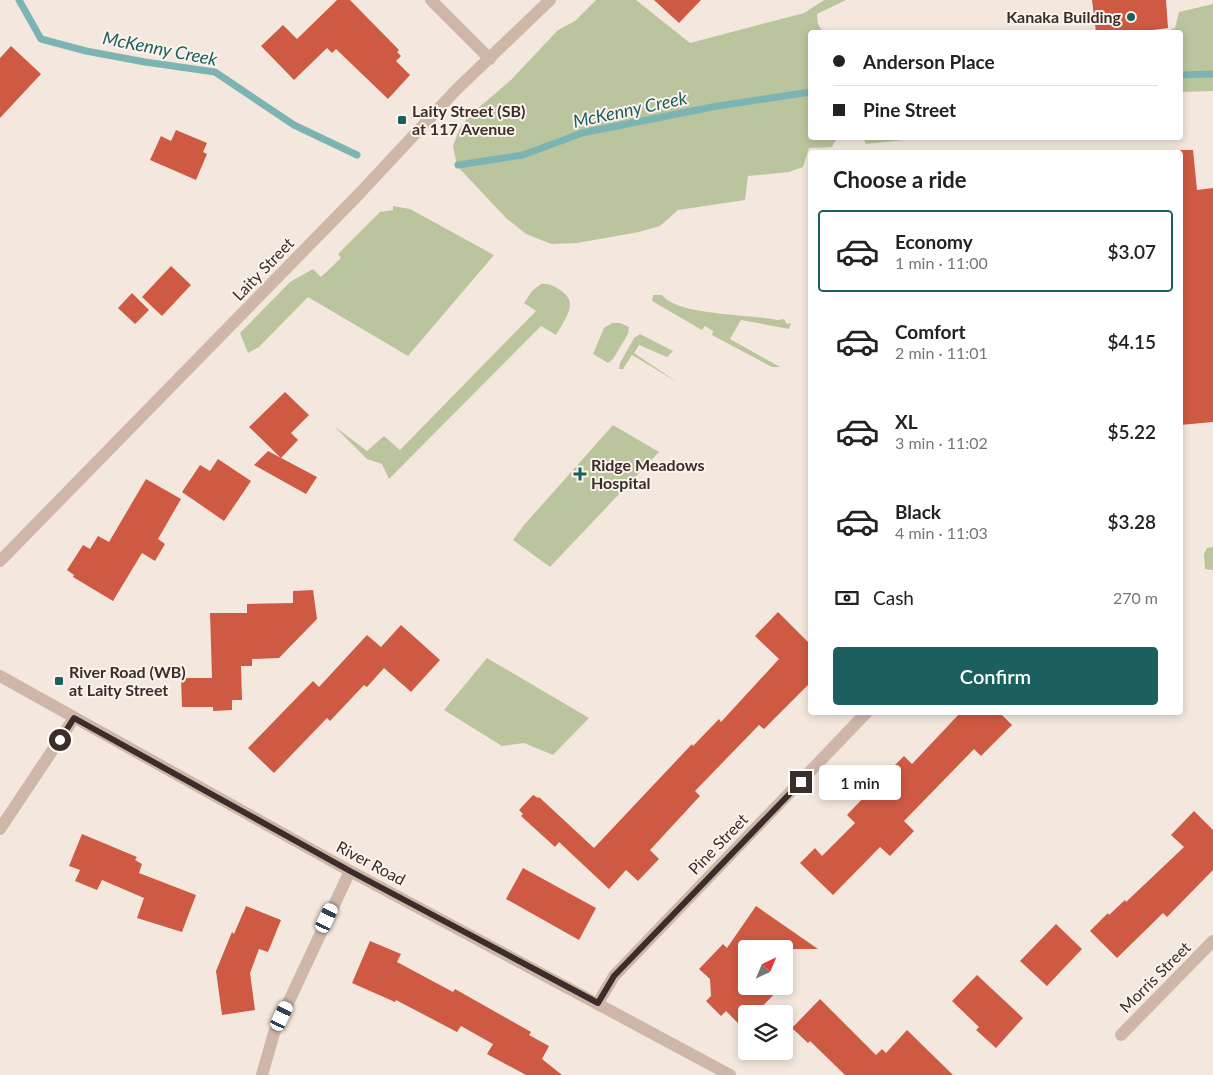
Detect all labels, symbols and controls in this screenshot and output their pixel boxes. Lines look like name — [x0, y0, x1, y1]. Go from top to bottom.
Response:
place label: Kanaka Building — [1006, 7, 1122, 26]
marker: Kanaka Building — [1125, 11, 1137, 23]
water label: McKenny Creek — [101, 26, 220, 70]
text: Anderson Place — [863, 50, 995, 73]
water label: McKenny Creek — [571, 86, 689, 132]
text: Pine Street — [863, 98, 956, 121]
place label: Laity Street (SB) at 117 Avenue — [412, 101, 525, 138]
marker: Laity Street (SB) at 117 Avenue — [396, 114, 408, 126]
text: Choose a ride — [833, 166, 967, 193]
icon: car — [835, 229, 880, 274]
text: Economy — [895, 230, 973, 253]
street label: Laity Street — [228, 233, 297, 304]
text: $3.07 — [1107, 240, 1156, 263]
text: 1 min · 11:00 — [895, 253, 988, 272]
icon: car — [835, 319, 880, 364]
text: Comfort — [895, 320, 966, 343]
text: $4.15 — [1107, 330, 1156, 353]
text: 2 min · 11:01 — [895, 343, 988, 362]
icon: car — [835, 409, 880, 454]
text: XL — [895, 410, 918, 433]
text: $5.22 — [1107, 420, 1156, 443]
text: 3 min · 11:02 — [895, 433, 988, 452]
place label: Ridge Meadows Hospital — [591, 455, 705, 492]
marker: Ridge Meadows Hospital — [573, 467, 587, 481]
icon: car — [835, 499, 880, 544]
text: Black — [895, 500, 941, 523]
text: $3.28 — [1107, 510, 1156, 533]
text: 4 min · 11:03 — [895, 523, 988, 542]
icon: cash — [833, 584, 861, 612]
text: Cash — [873, 586, 914, 609]
text: 270 m — [1113, 588, 1158, 607]
button: Confirm — [833, 647, 1158, 705]
place label: River Road (WB) at Laity Street — [69, 662, 186, 699]
marker: River Road (WB) at Laity Street — [53, 675, 65, 687]
route start — [49, 729, 71, 751]
callout: 1 min — [818, 764, 901, 800]
route end — [790, 771, 812, 793]
text: 1 min — [840, 773, 880, 792]
street label: Pine Street — [684, 809, 751, 878]
street label: River Road — [334, 836, 409, 889]
car — [313, 901, 340, 935]
street label: Morris Street — [1115, 937, 1194, 1016]
north arrow — [738, 940, 792, 995]
map controls — [738, 940, 793, 1060]
car — [268, 999, 295, 1033]
button: layers — [738, 1005, 793, 1060]

